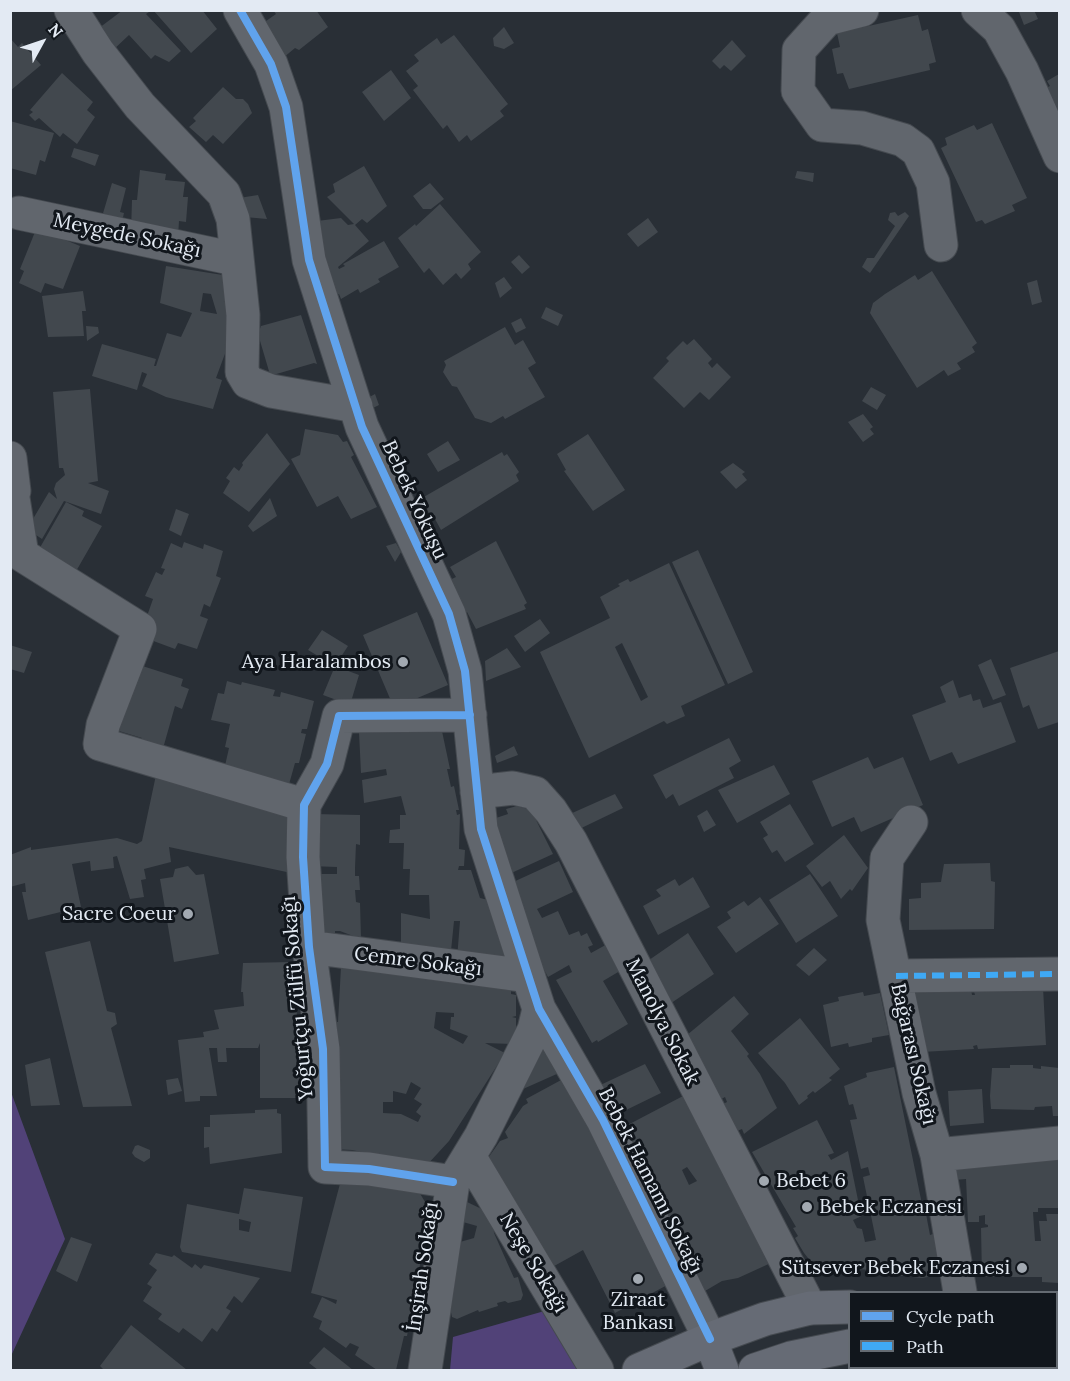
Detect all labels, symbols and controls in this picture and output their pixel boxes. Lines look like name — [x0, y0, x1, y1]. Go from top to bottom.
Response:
north arrow — [12, 12, 72, 72]
text: N — [44, 19, 67, 42]
street label: Meygede Sokağı — [51, 209, 203, 263]
street label: Bebek Yokuşu — [376, 437, 452, 563]
place label: Aya Haralambos — [242, 650, 391, 674]
marker: Aya Haralambos — [396, 655, 410, 669]
street label: Yoğurtçu Zülfü Sokağı — [277, 895, 319, 1101]
place label: Sacre Coeur — [62, 902, 176, 926]
marker: Sacre Coeur — [181, 907, 195, 921]
street label: Cemre Sokağı — [353, 942, 483, 982]
street label: Manolya Sokak — [620, 955, 704, 1089]
street label: Bağarası Sokağı — [885, 981, 941, 1127]
street label: Bebek Hamamı Sokağı — [593, 1084, 707, 1278]
place label: Bebet 6 — [776, 1169, 846, 1193]
marker: Bebet 6 — [757, 1174, 771, 1188]
place label: Bebek Eczanesi — [819, 1195, 962, 1219]
marker: Bebek Eczanesi — [800, 1200, 814, 1214]
street label: İnşirah Sokağı — [402, 1201, 444, 1333]
street label: Neşe Sokağı — [494, 1209, 572, 1317]
place label: Sütsever Bebek Eczanesi — [781, 1256, 1010, 1280]
marker: Sütsever Bebek Eczanesi — [1015, 1261, 1029, 1275]
marker: Ziraat Bankası — [631, 1272, 645, 1286]
place label: Ziraat Bankası — [603, 1288, 673, 1335]
legend — [848, 1291, 1058, 1369]
text: Cycle path — [906, 1305, 995, 1328]
text: Path — [906, 1335, 944, 1358]

